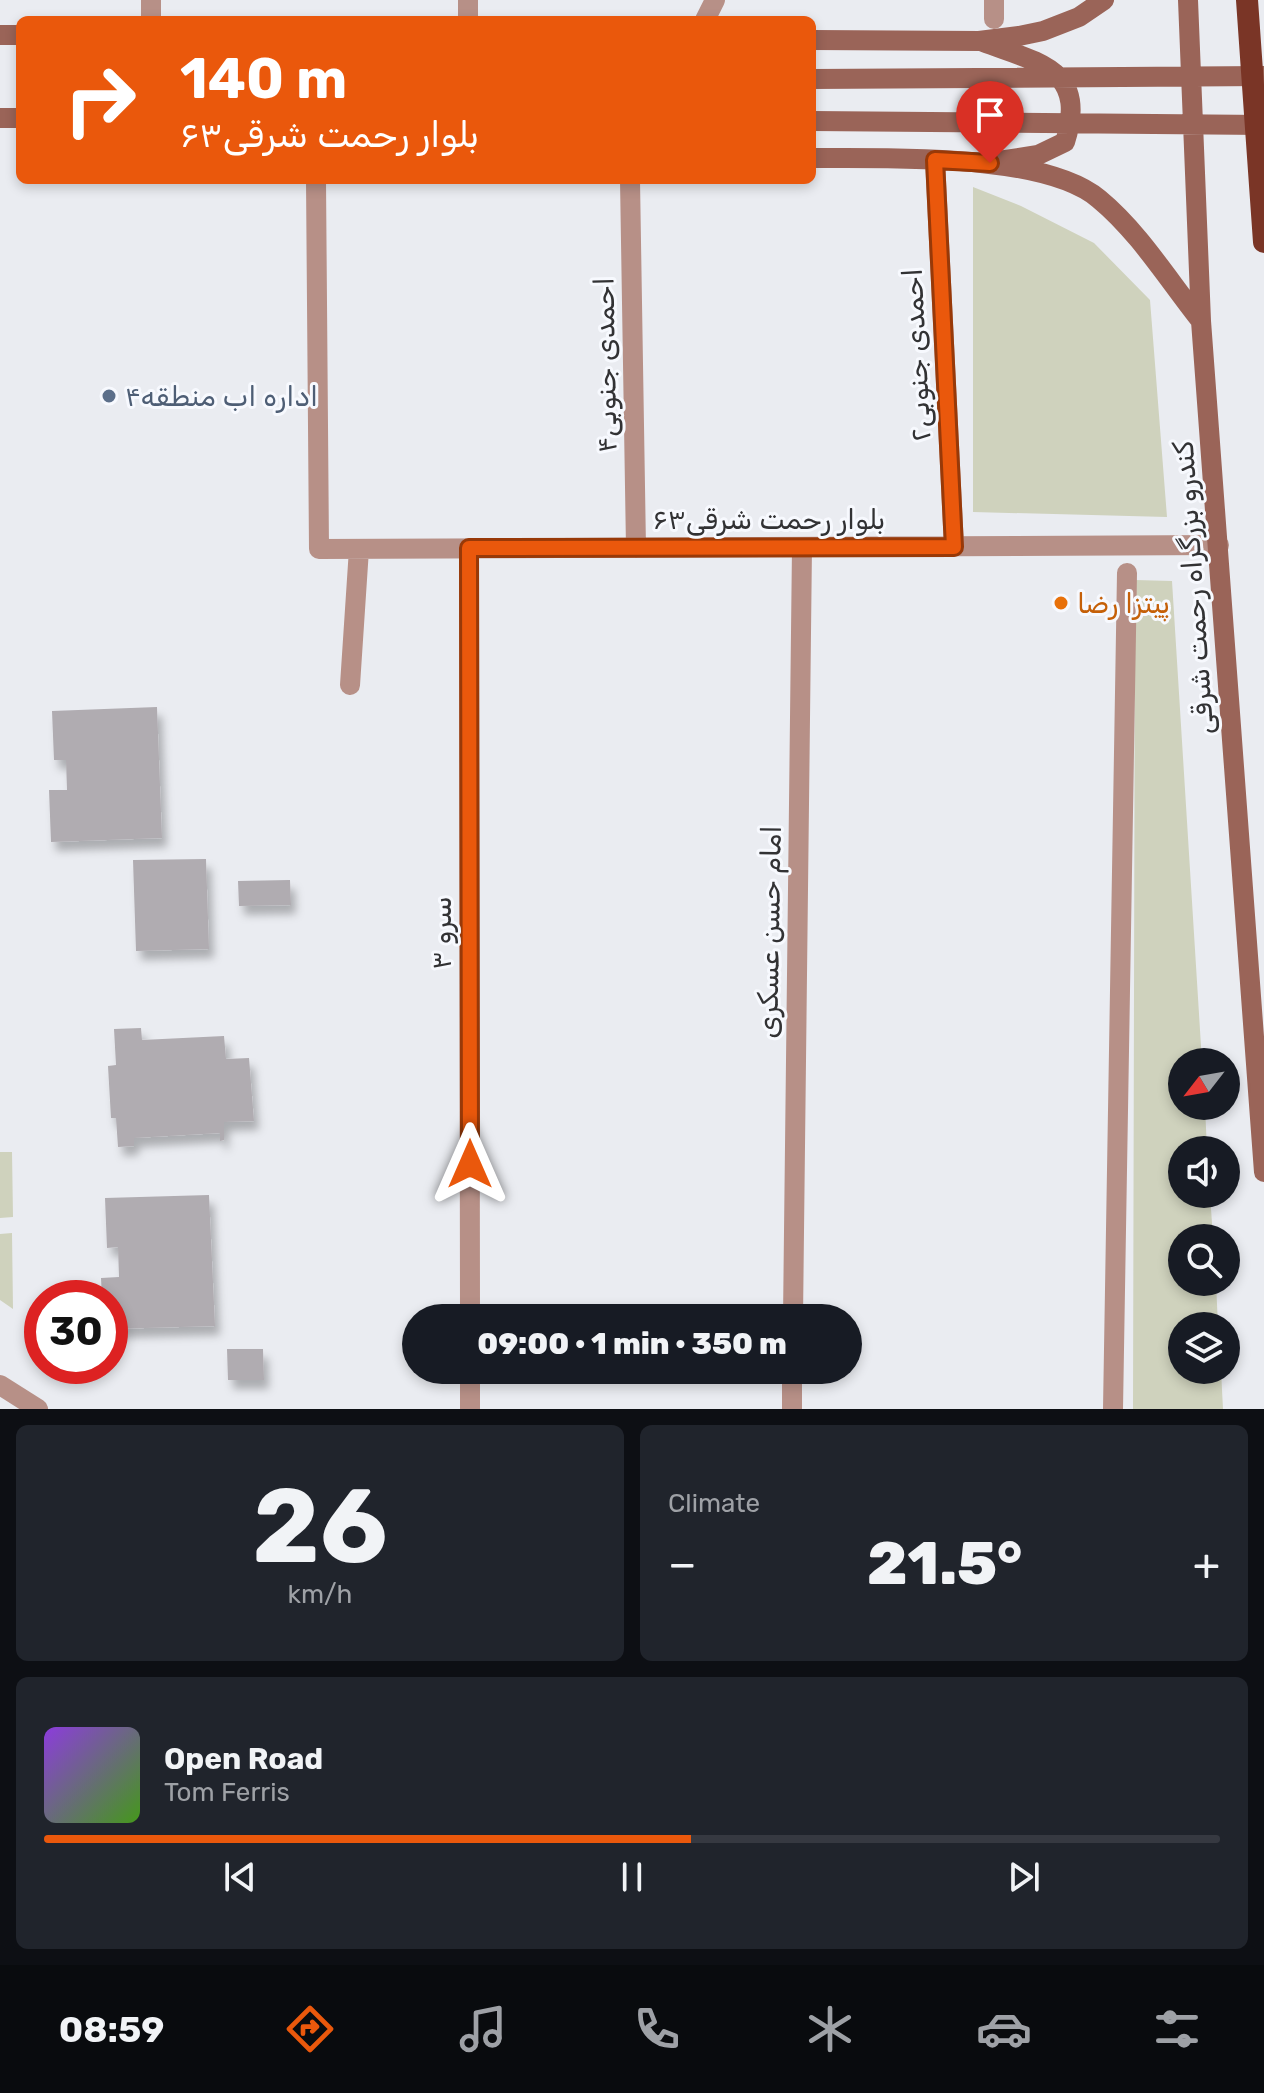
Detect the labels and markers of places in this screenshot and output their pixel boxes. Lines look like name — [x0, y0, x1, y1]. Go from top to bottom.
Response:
pin — [956, 81, 1024, 163]
place label: اداره اب منطقه۴ — [125, 380, 318, 413]
marker: اداره اب منطقه۴ — [100, 387, 118, 405]
place label: پیتزا رضا — [1077, 587, 1170, 622]
marker: پیتزا رضا — [1052, 594, 1070, 612]

